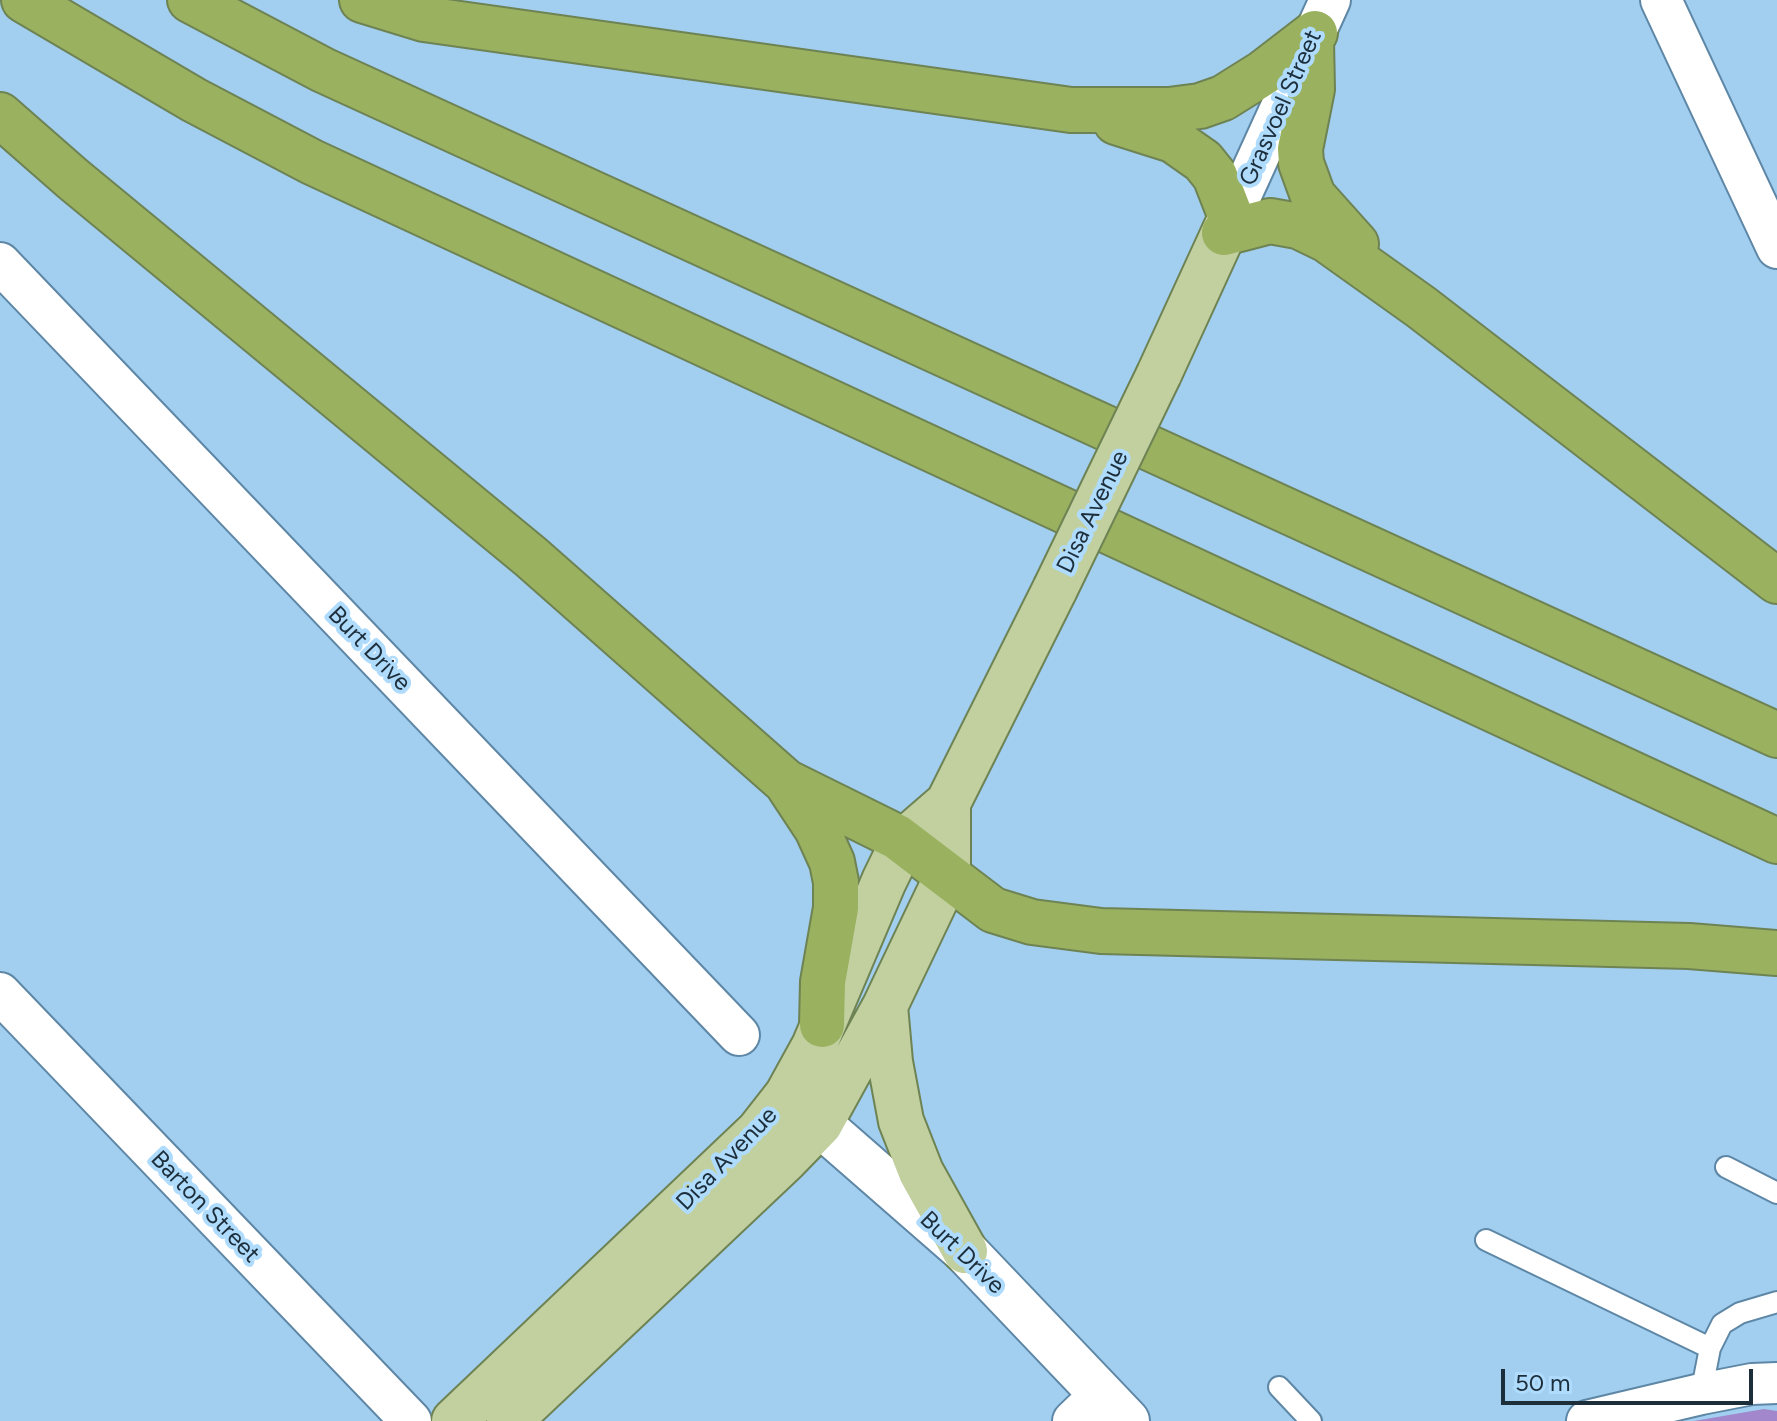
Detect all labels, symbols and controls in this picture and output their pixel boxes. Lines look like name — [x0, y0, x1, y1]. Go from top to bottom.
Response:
street label: Grasvoel Street — [1234, 26, 1328, 190]
street label: Disa Avenue — [1051, 446, 1135, 578]
street label: Burt Drive — [322, 601, 416, 697]
street label: Disa Avenue — [671, 1101, 783, 1217]
street label: Barton Street — [144, 1145, 266, 1269]
street label: Burt Drive — [914, 1206, 1010, 1300]
scale bar — [1505, 1353, 1757, 1403]
text: 50 m — [1515, 1368, 1571, 1397]

